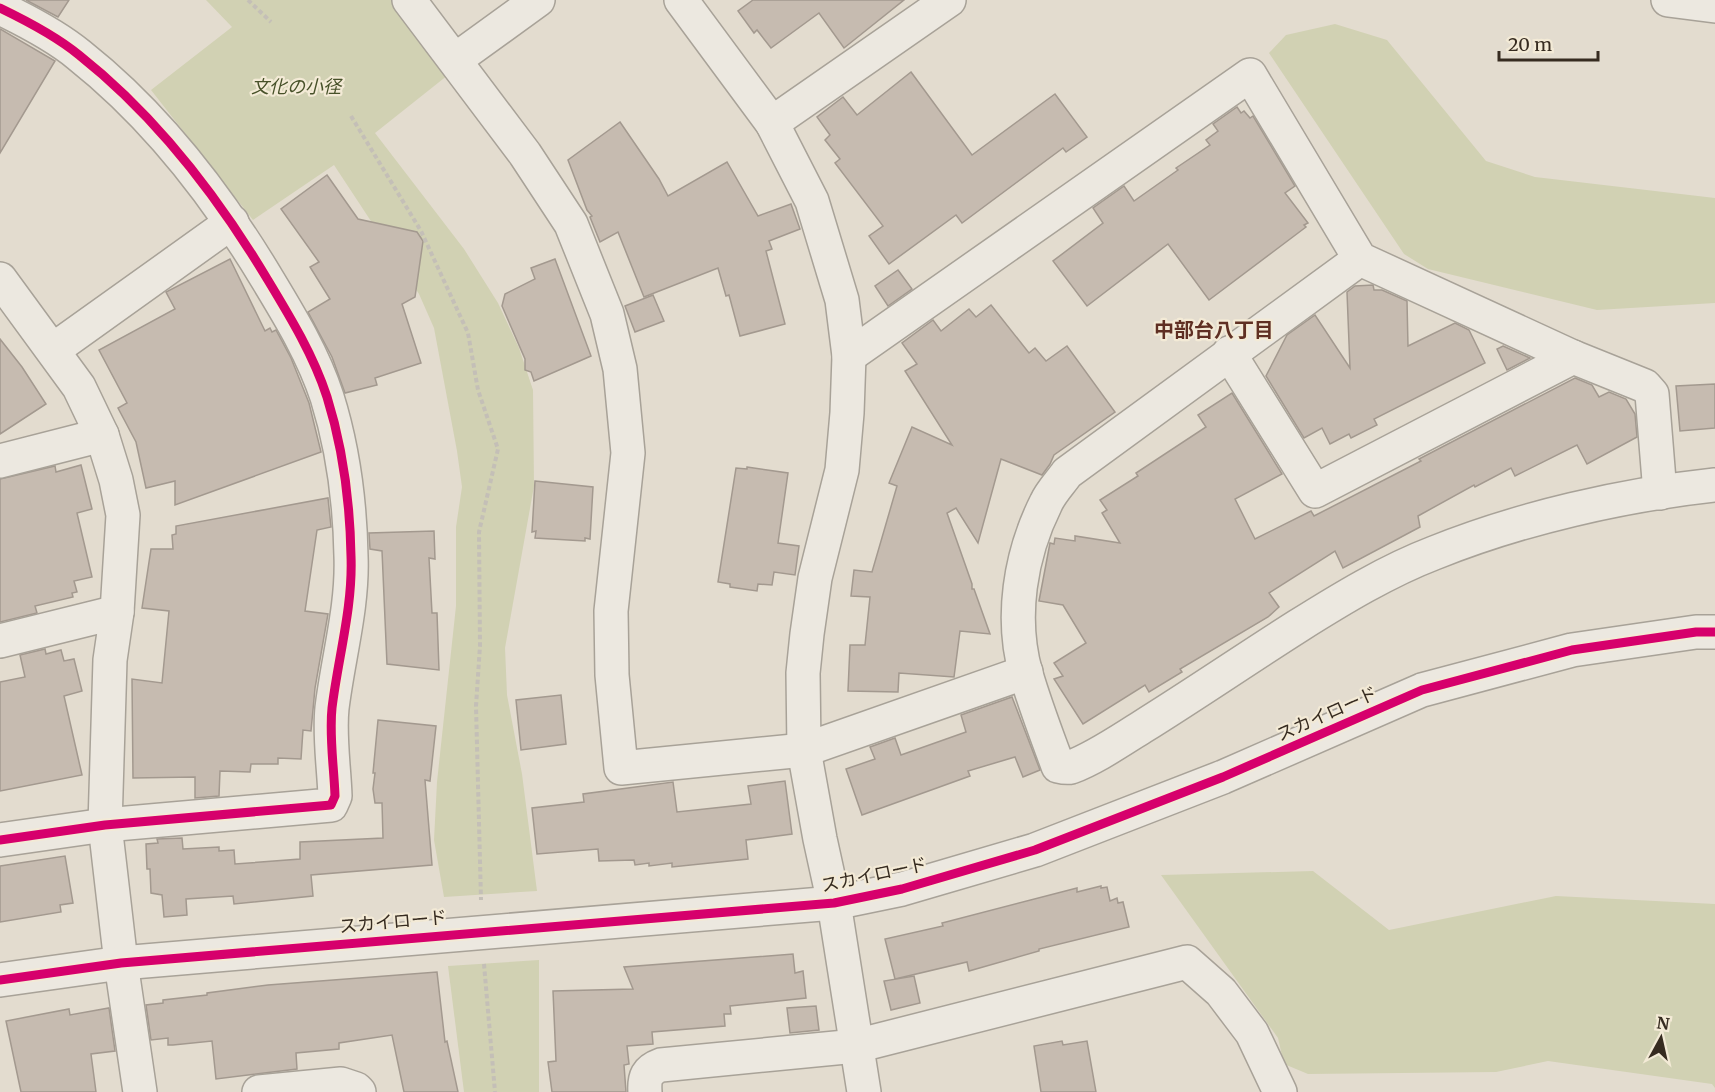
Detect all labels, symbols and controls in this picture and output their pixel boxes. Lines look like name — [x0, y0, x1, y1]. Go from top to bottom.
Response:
scale bar — [1499, 24, 1598, 62]
text: 20 m — [1508, 33, 1552, 56]
park label: 文化の小径 — [251, 75, 343, 98]
district label: 中部台八丁目 — [1154, 317, 1274, 342]
street label: スカイロード — [1273, 681, 1381, 746]
street label: スカイロード — [819, 852, 929, 897]
street label: スカイロード — [338, 905, 448, 938]
north arrow — [1631, 1008, 1691, 1068]
text: N — [1655, 1012, 1671, 1034]

